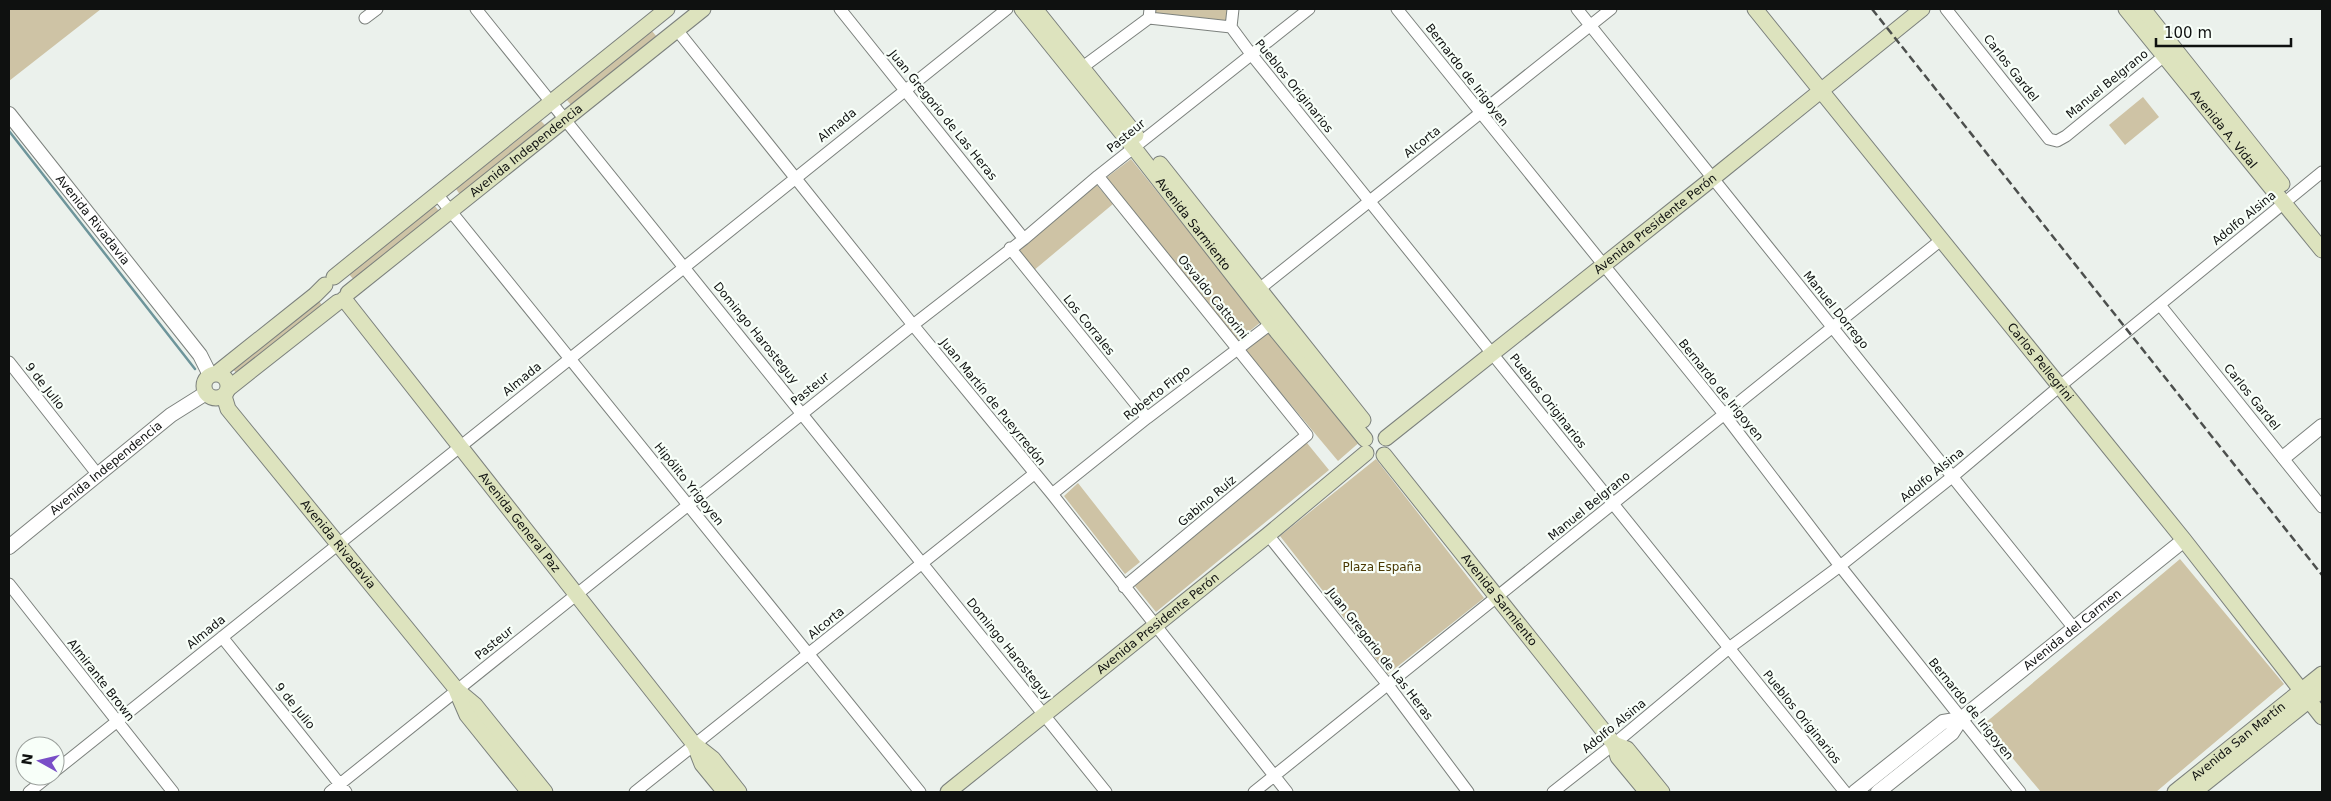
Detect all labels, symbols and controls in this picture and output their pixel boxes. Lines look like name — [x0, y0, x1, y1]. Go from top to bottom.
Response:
scale bar — [2156, 15, 2291, 47]
street label: Bernardo de Irigoyen — [1423, 21, 1511, 129]
text: 100 m — [2164, 24, 2212, 42]
street label: Carlos Gardel — [1981, 32, 2041, 104]
street label: Pueblos Originarios — [1252, 37, 1336, 135]
street label: Juan Gregorio de Las Heras — [885, 46, 1000, 183]
street label: Manuel Belgrano — [2063, 47, 2151, 121]
street label: Avenida A. Vidal — [2188, 87, 2260, 171]
street label: Avenida Independencia — [467, 101, 585, 200]
street label: Almada — [815, 105, 859, 145]
street label: Pasteur — [1104, 116, 1148, 156]
street label: Alcorta — [1401, 123, 1443, 161]
street label: Avenida Presidente Perón — [1591, 171, 1719, 277]
street label: Avenida Rivadavia — [53, 172, 133, 268]
street label: Avenida Sarmiento — [1153, 175, 1234, 273]
street label: Adolfo Alsina — [2209, 188, 2279, 248]
street label: Osvaldo Cattorini — [1175, 252, 1251, 342]
street label: Manuel Dorrego — [1800, 268, 1872, 352]
street label: Domingo Harosteguy — [711, 279, 801, 387]
street label: Los Corrales — [1060, 292, 1118, 358]
street label: Carlos Pellegrini — [2005, 320, 2076, 404]
street label: Juan Martín de Pueyrredón — [937, 335, 1049, 468]
street label: Bernardo de Irigoyen — [1676, 336, 1766, 444]
street label: Pueblos Originarios — [1507, 351, 1589, 451]
street label: Almada — [500, 359, 544, 399]
street label: 9 de Julio — [22, 360, 68, 412]
street label: Carlos Gardel — [2221, 361, 2283, 433]
street label: Roberto Firpo — [1121, 363, 1193, 423]
street label: Pasteur — [788, 369, 832, 409]
street label: Avenida Independencia — [47, 418, 165, 518]
street label: Hipólito Yrigoyen — [651, 440, 727, 528]
street label: Adolfo Alsina — [1897, 445, 1967, 505]
street label: Avenida General Paz — [476, 469, 563, 575]
street label: Manuel Belgrano — [1545, 469, 1633, 543]
street label: Gabino Ruíz — [1175, 473, 1239, 529]
street label: Avenida Rivadavia — [298, 497, 379, 592]
street label: Avenida Sarmiento — [1458, 551, 1540, 649]
park label: Plaza España — [1342, 560, 1422, 574]
street label: Avenida Presidente Perón — [1094, 570, 1222, 677]
street label: Juan Gregorio de Las Heras — [1324, 584, 1436, 723]
street label: Avenida del Carmen — [2021, 586, 2124, 673]
street label: Domingo Harosteguy — [964, 595, 1054, 703]
street label: Alcorta — [805, 604, 847, 642]
street label: Almada — [184, 612, 228, 652]
street label: Pasteur — [472, 623, 516, 663]
street label: Almirante Brown — [65, 636, 137, 724]
street label: Bernardo de Irigoyen — [1926, 655, 2016, 763]
street label: Pueblos Originarios — [1760, 668, 1844, 766]
street label: 9 de Julio — [272, 680, 318, 732]
street label: Adolfo Alsina — [1579, 696, 1649, 756]
street label: Avenida San Martín — [2188, 699, 2288, 783]
north arrow — [15, 736, 65, 786]
text: N — [18, 752, 36, 766]

